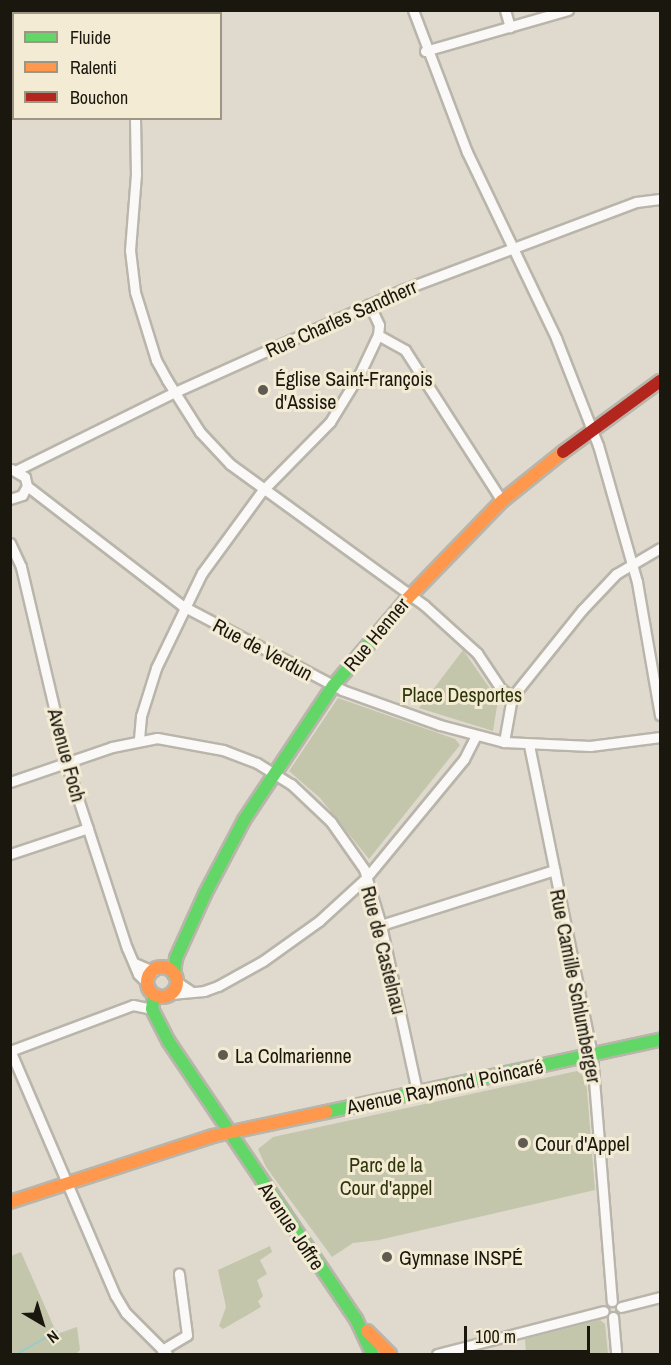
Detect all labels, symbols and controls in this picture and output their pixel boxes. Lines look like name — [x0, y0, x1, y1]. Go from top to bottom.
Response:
legend — [12, 12, 222, 120]
text: Fluide — [70, 25, 111, 50]
text: Ralenti — [70, 55, 117, 80]
text: Bouchon — [70, 85, 128, 110]
street label: Rue Charles Sandherr — [262, 274, 420, 362]
place label: Église Saint-François d'Assise — [275, 366, 433, 413]
marker: Église Saint-François d'Assise — [256, 383, 270, 397]
street label: Rue Henner — [338, 592, 414, 676]
street label: Rue de Verdun — [209, 613, 317, 685]
park label: Place Desportes — [402, 682, 522, 706]
street label: Avenue Foch — [43, 706, 91, 804]
street label: Rue de Castelnau — [356, 883, 412, 1017]
street label: Rue Camille Schlumberger — [545, 887, 607, 1085]
place label: La Colmarienne — [235, 1043, 352, 1067]
marker: La Colmarienne — [216, 1048, 230, 1062]
street label: Avenue Raymond Poincaré — [345, 1053, 545, 1119]
place label: Cour d'Appel — [535, 1131, 629, 1155]
marker: Cour d'Appel — [516, 1136, 530, 1150]
park label: Parc de la Cour d'appel — [340, 1152, 432, 1199]
street label: Avenue Joffre — [254, 1178, 330, 1274]
place label: Gymnase INSPÉ — [399, 1245, 523, 1269]
marker: Gymnase INSPÉ — [380, 1250, 394, 1264]
north arrow — [12, 1293, 72, 1353]
scale bar — [467, 1314, 593, 1352]
text: 100 m — [475, 1324, 516, 1349]
text: N — [43, 1326, 64, 1349]

